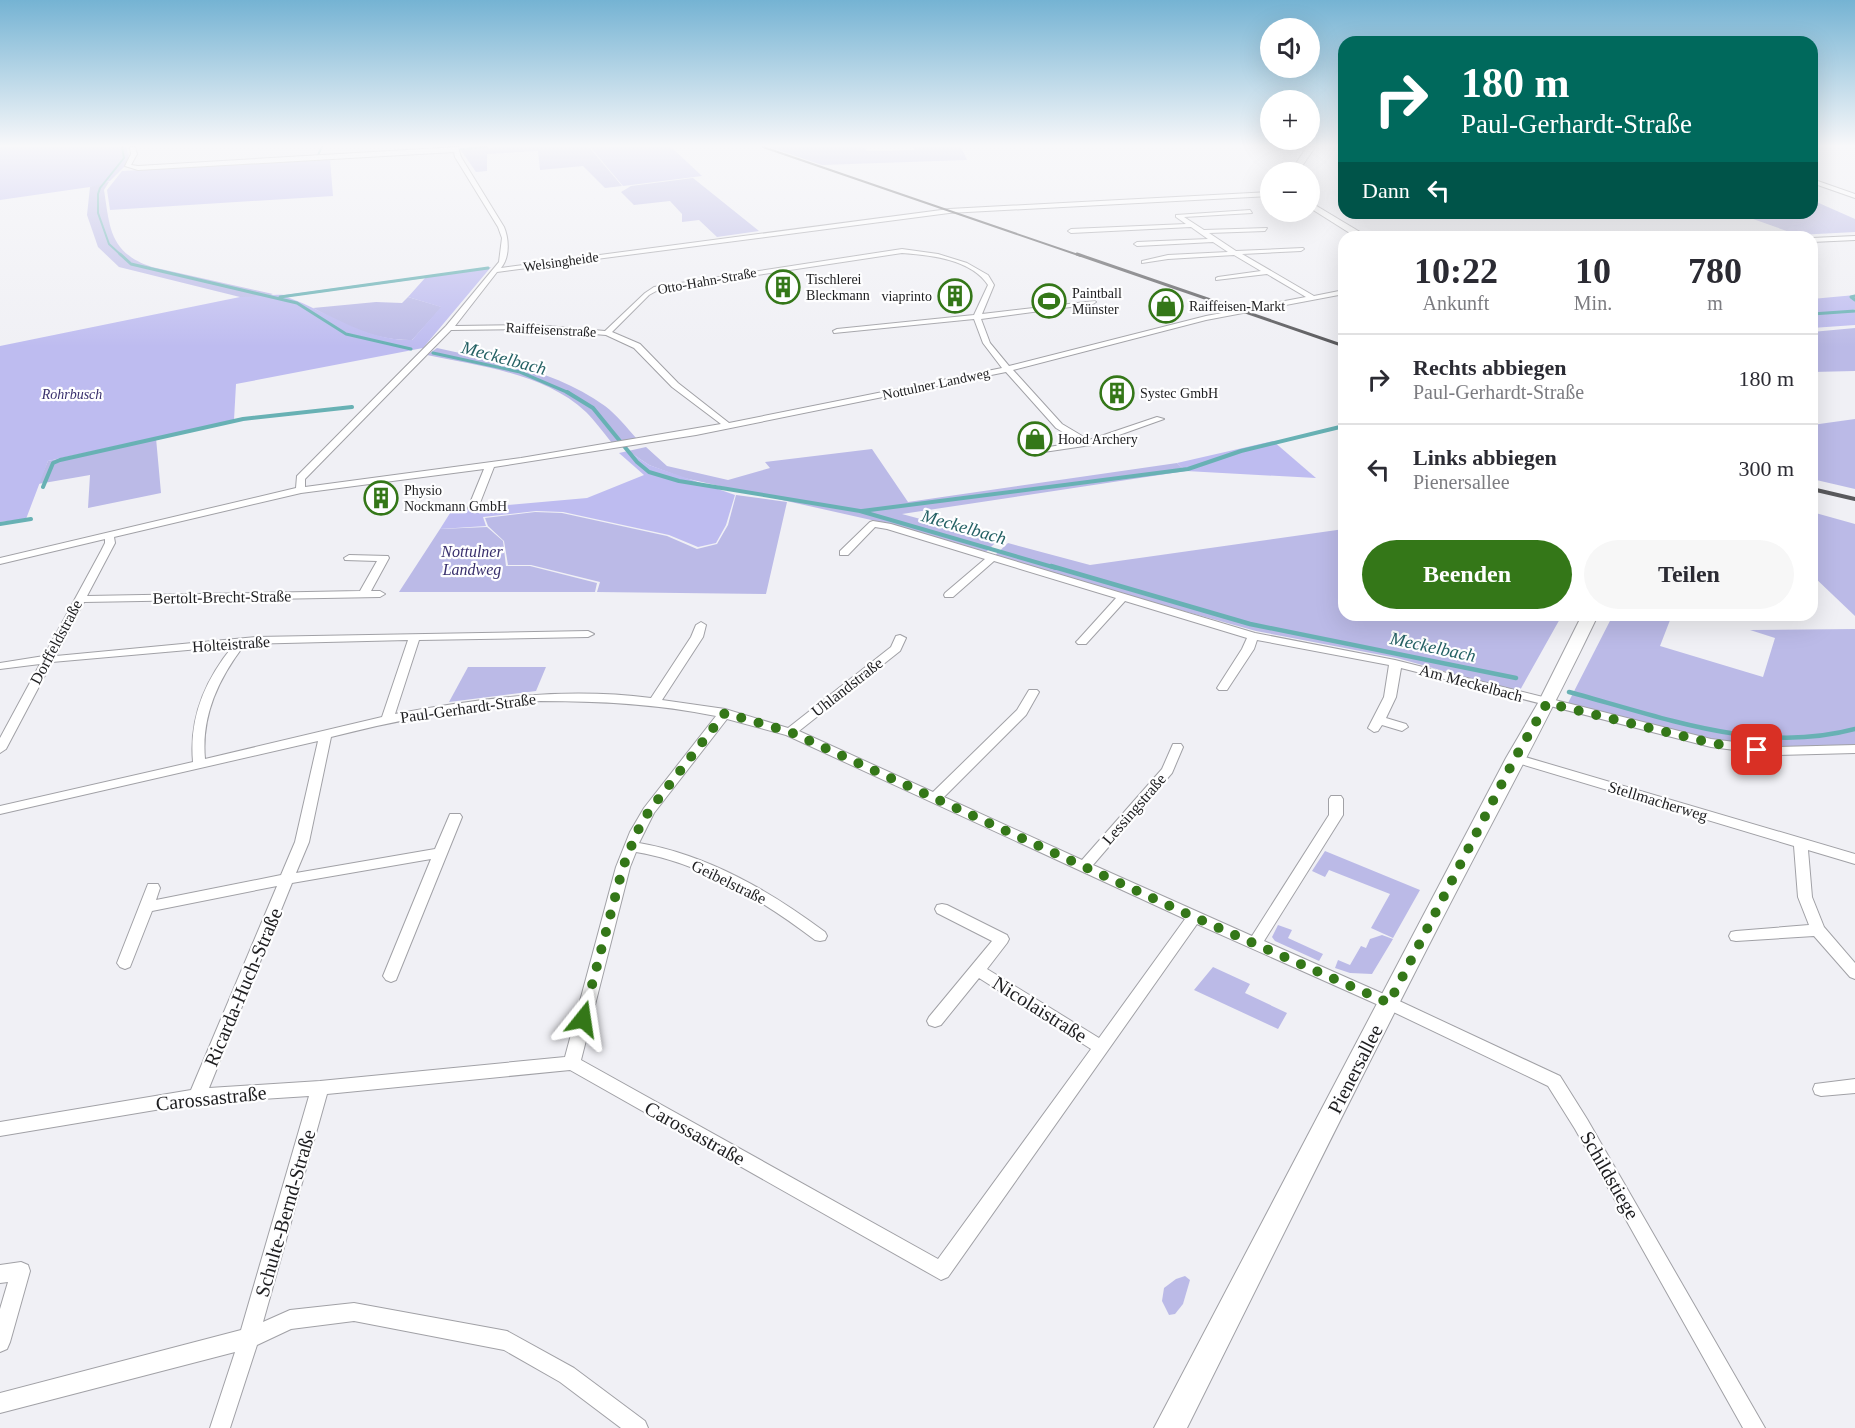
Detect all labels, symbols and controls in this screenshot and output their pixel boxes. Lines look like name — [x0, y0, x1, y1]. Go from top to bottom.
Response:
map controls — [1260, 18, 1320, 222]
button: sound — [1260, 18, 1320, 78]
icon: right — [1362, 60, 1440, 138]
text: 180 m — [1461, 60, 1570, 106]
button: + — [1260, 90, 1320, 150]
text: Paul-Gerhardt-Straße — [1461, 109, 1692, 139]
button: − — [1260, 162, 1320, 222]
icon: left — [1422, 174, 1455, 207]
text: Dann — [1362, 178, 1410, 203]
street label: Welsingheide — [522, 249, 600, 275]
text: 10:22 — [1414, 251, 1498, 291]
text: 10 — [1575, 251, 1611, 291]
text: 780 — [1688, 251, 1742, 291]
street label: Otto-Hahn-Straße — [656, 265, 758, 297]
building icon: Tischlerei Bleckmann — [765, 269, 801, 305]
place label: Tischlerei Bleckmann — [806, 272, 870, 303]
building icon: viaprinto — [937, 278, 973, 314]
sports icon: Paintball Münster — [1031, 283, 1067, 319]
place label: Paintball Münster — [1072, 286, 1122, 317]
shop icon: Raiffeisen-Markt — [1148, 288, 1184, 324]
place label: viaprinto — [881, 289, 932, 304]
text: Ankunft — [1423, 292, 1489, 314]
text: Min. — [1574, 292, 1612, 314]
text: m — [1707, 292, 1723, 314]
place label: Raiffeisen-Markt — [1189, 299, 1285, 314]
street label: Raiffeisenstraße — [505, 320, 597, 340]
water label: Meckelbach — [458, 337, 549, 379]
text: Rechts abbiegen — [1413, 355, 1566, 380]
icon: right — [1362, 363, 1395, 396]
street label: Nottulner Landweg — [881, 365, 991, 403]
text: 180 m — [1738, 366, 1794, 391]
building icon: Systec GmbH — [1099, 375, 1135, 411]
text: Paul-Gerhardt-Straße — [1413, 381, 1584, 403]
place label: Systec GmbH — [1140, 386, 1218, 401]
park label: Rohrbusch — [41, 387, 102, 402]
shop icon: Hood Archery — [1017, 421, 1053, 457]
place label: Hood Archery — [1058, 432, 1138, 447]
text: Links abbiegen — [1413, 445, 1557, 470]
icon: left — [1362, 453, 1395, 486]
text: 300 m — [1738, 456, 1794, 481]
text: Pienersallee — [1413, 471, 1510, 493]
building icon: Physio Nockmann GmbH — [363, 480, 399, 516]
place label: Physio Nockmann GmbH — [404, 483, 507, 514]
water label: Meckelbach — [918, 505, 1009, 549]
button: Beenden — [1362, 540, 1572, 609]
button: Teilen — [1584, 540, 1794, 609]
park label: Nottulner Landweg — [440, 543, 503, 579]
street label: Bertolt-Brecht-Straße — [153, 587, 291, 607]
street label: Dorffeldstraße — [27, 597, 85, 687]
water label: Meckelbach — [1387, 628, 1478, 666]
street label: Holteistraße — [191, 633, 271, 655]
street label: Uhlandstraße — [808, 654, 886, 720]
street label: Am Meckelbach — [1418, 661, 1524, 705]
street label: Paul-Gerhardt-Straße — [399, 690, 537, 726]
pin — [1731, 724, 1782, 775]
icon: arrive — [1740, 733, 1773, 766]
street label: Lessingstraße — [1099, 770, 1170, 848]
street label: Stellmacherweg — [1606, 778, 1710, 825]
street label: Geibelstraße — [689, 857, 769, 907]
street label: Ricarda-Huch-Straße — [200, 904, 286, 1070]
street label: Nicolaistraße — [989, 971, 1091, 1047]
position arrow — [551, 987, 615, 1051]
street label: Pienersallee — [1323, 1021, 1387, 1117]
street label: Carossastraße — [155, 1081, 268, 1115]
street label: Carossastraße — [641, 1096, 749, 1170]
street label: Schulte-Bernd-Straße — [251, 1127, 319, 1299]
street label: Schildstiege — [1575, 1127, 1644, 1223]

